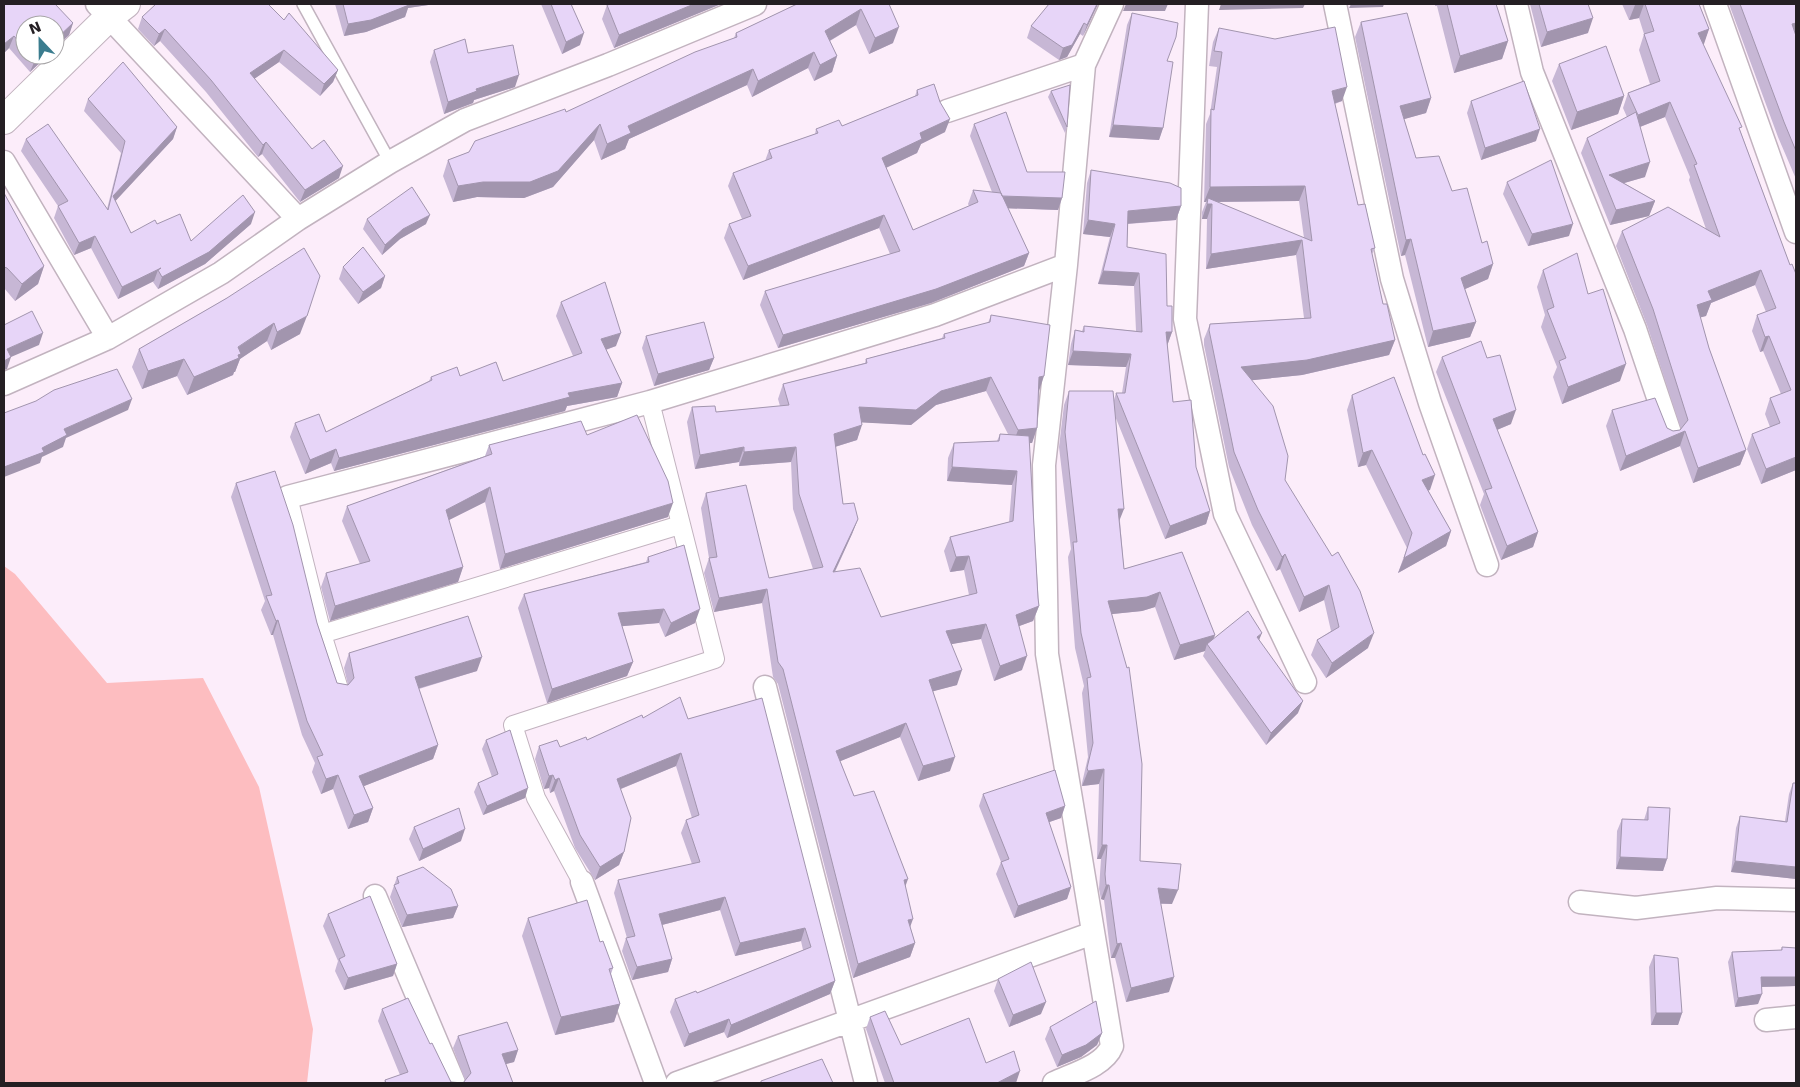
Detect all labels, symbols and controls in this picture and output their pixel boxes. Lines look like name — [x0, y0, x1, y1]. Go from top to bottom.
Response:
north arrow — [15, 15, 65, 65]
text: N — [27, 18, 44, 38]

